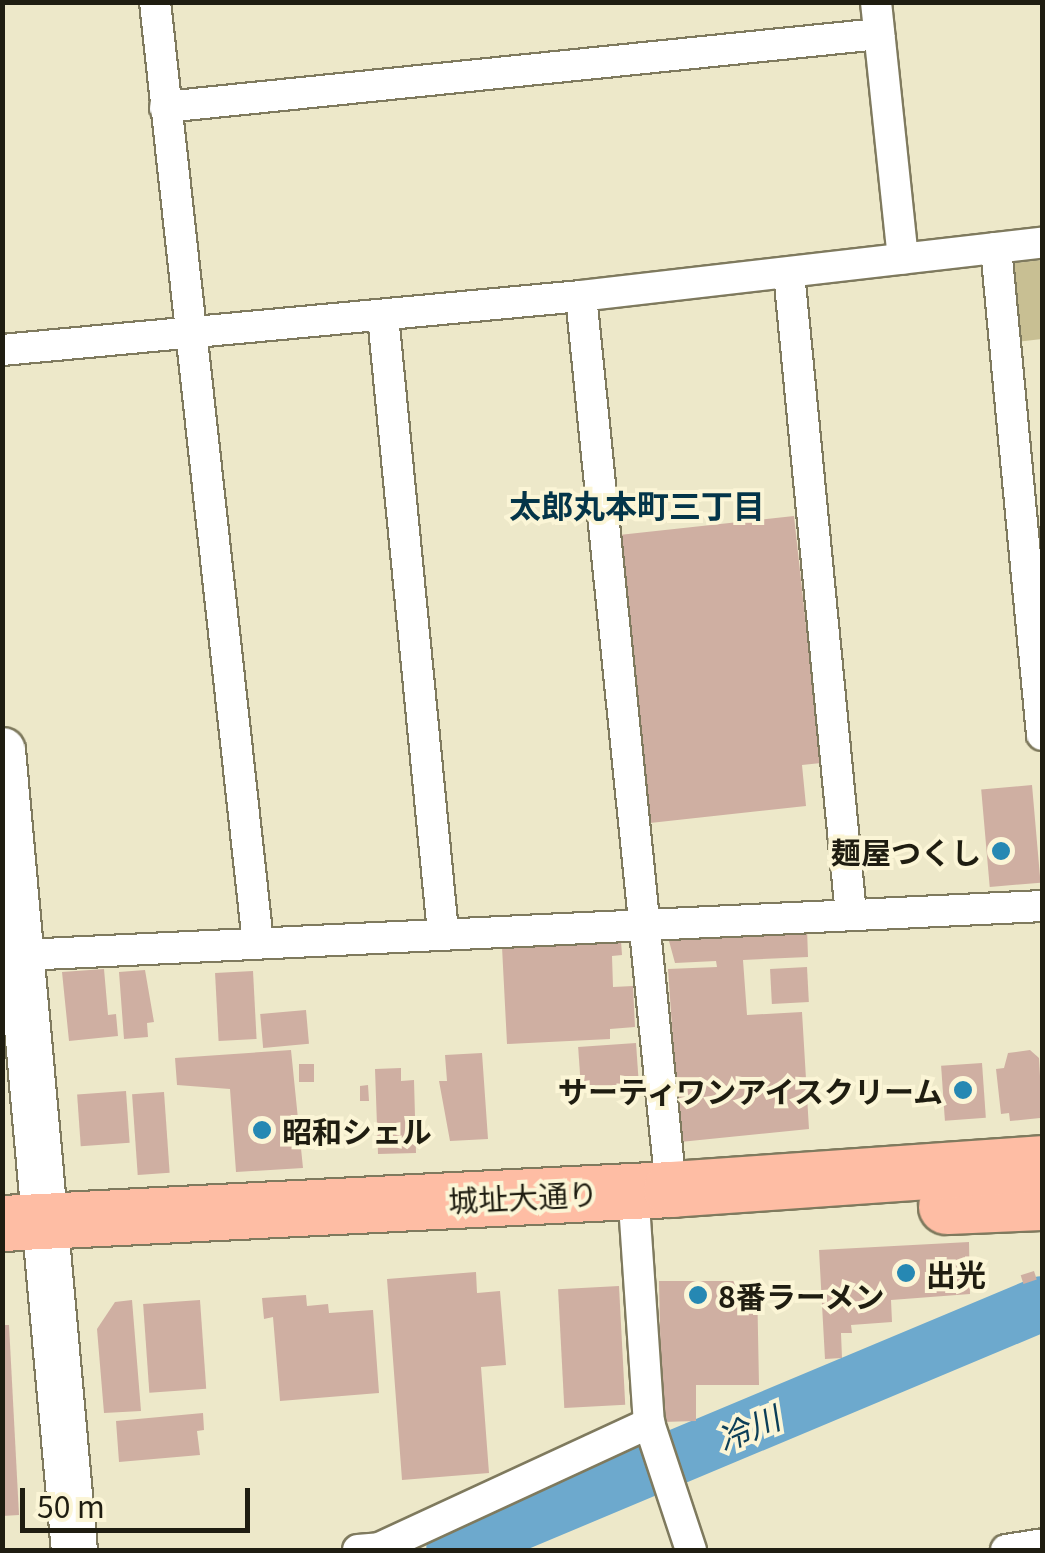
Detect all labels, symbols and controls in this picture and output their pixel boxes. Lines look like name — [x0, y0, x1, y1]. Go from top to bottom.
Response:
district label: 太郎丸本町三丁目 — [509, 485, 765, 523]
place label: 麺屋つくし — [831, 833, 981, 869]
marker: 麺屋つくし — [990, 840, 1012, 862]
place label: サーティワンアイスクリーム — [553, 1072, 943, 1108]
marker: サーティワンアイスクリーム — [952, 1079, 974, 1101]
place label: 昭和シェル — [282, 1112, 432, 1148]
marker: 昭和シェル — [251, 1119, 273, 1141]
street label: 城址大通り — [447, 1174, 599, 1218]
place label: 出光 — [926, 1255, 986, 1291]
marker: 出光 — [895, 1262, 917, 1284]
place label: 8番ラーメン — [718, 1277, 886, 1313]
marker: 8番ラーメン — [687, 1284, 709, 1306]
water label: 冷川 — [711, 1397, 785, 1457]
scale bar — [25, 1468, 255, 1530]
text: 50 m — [37, 1483, 105, 1527]

